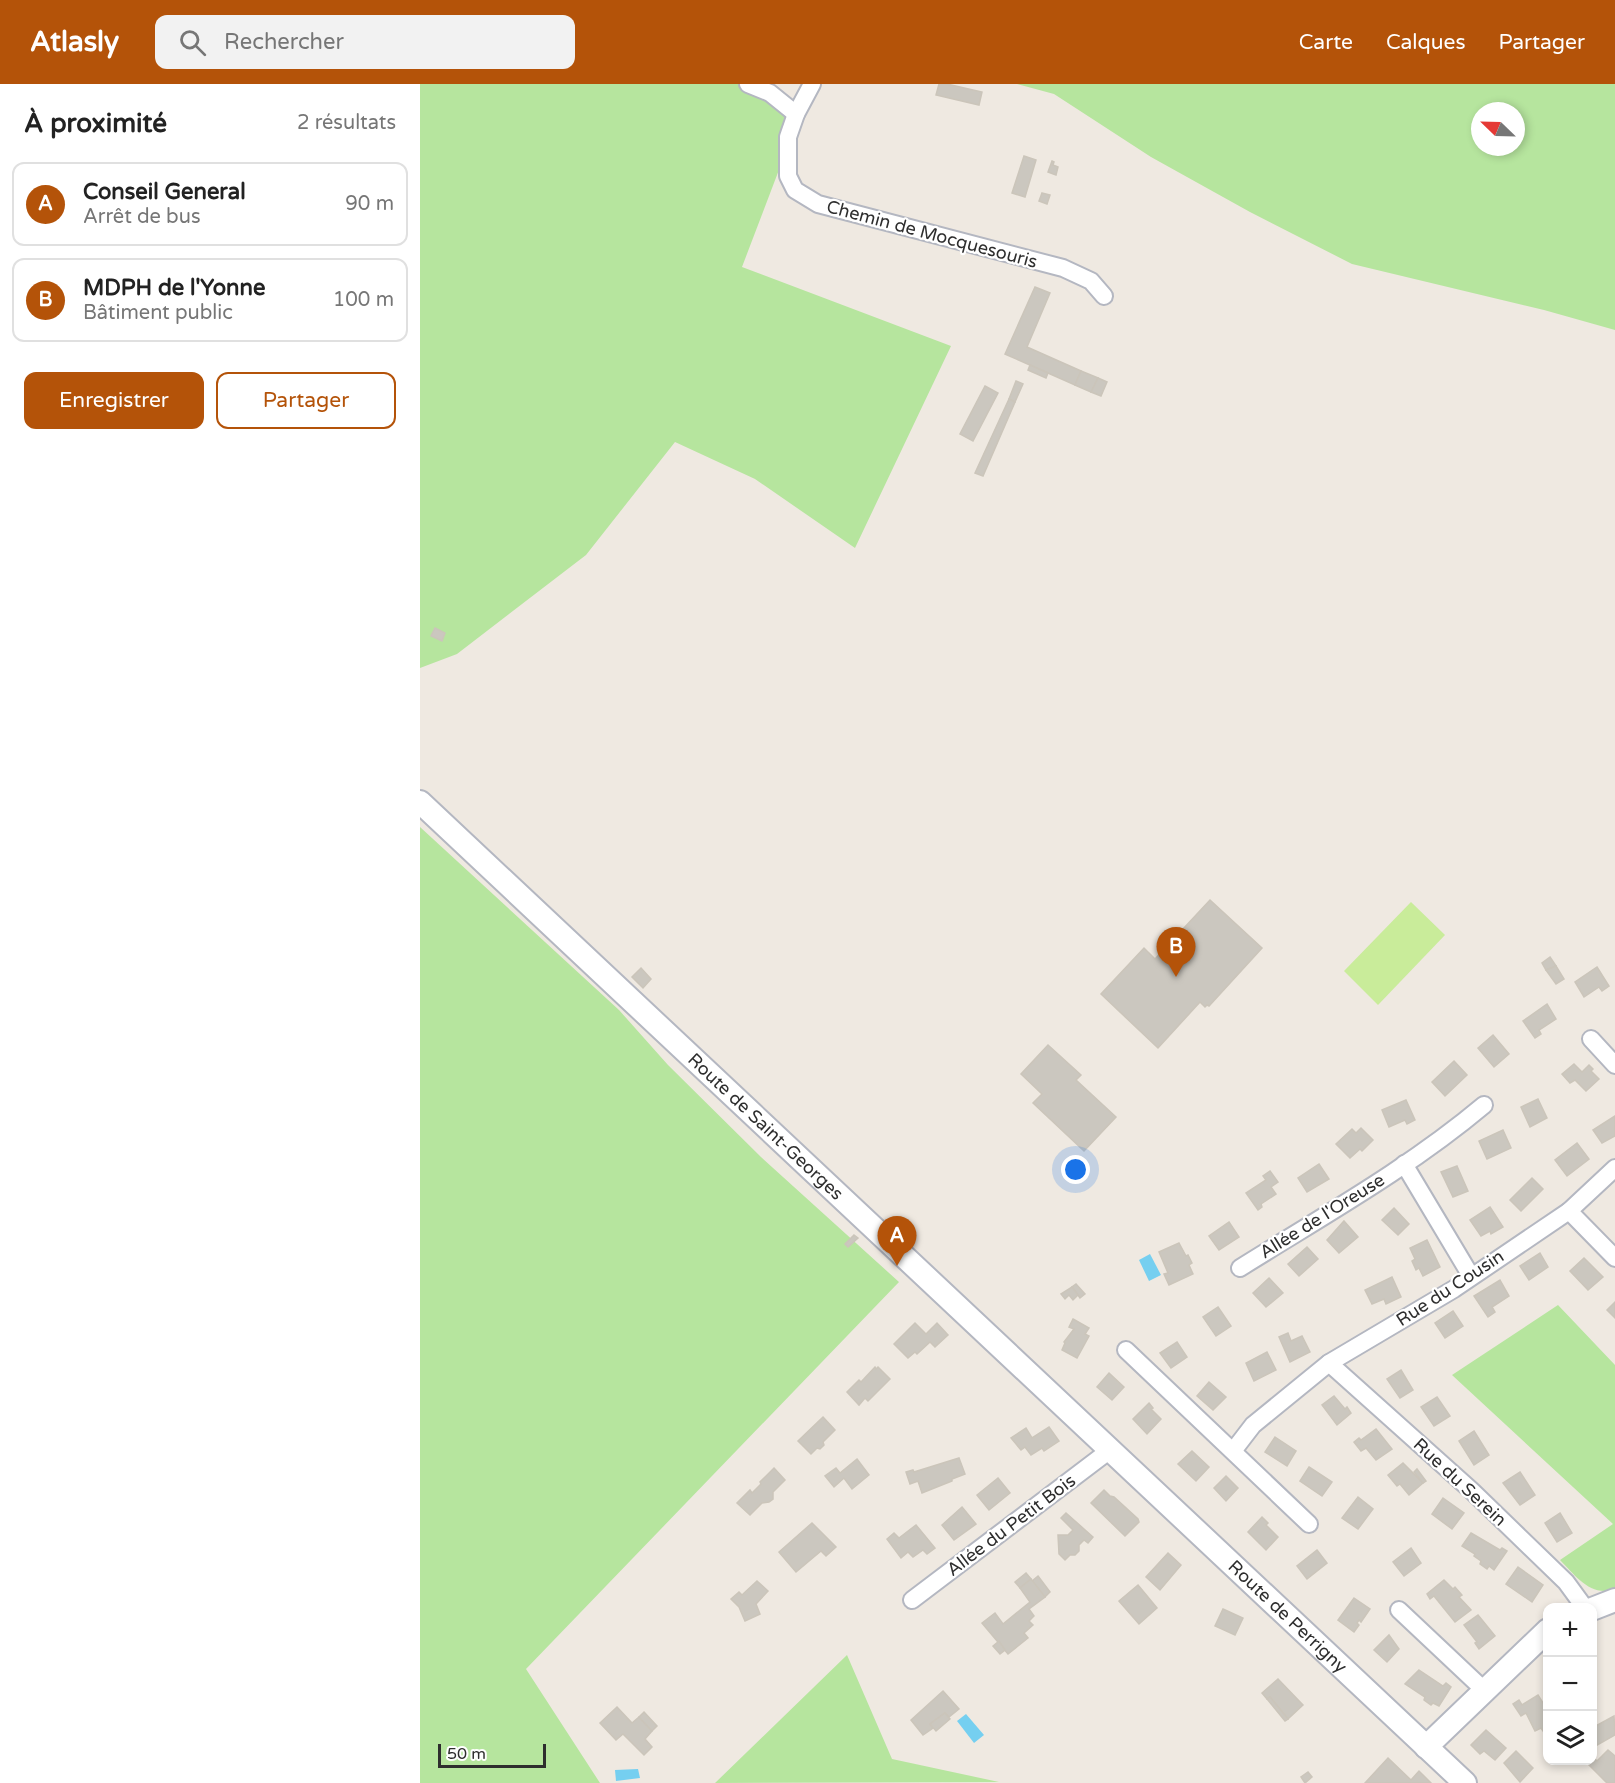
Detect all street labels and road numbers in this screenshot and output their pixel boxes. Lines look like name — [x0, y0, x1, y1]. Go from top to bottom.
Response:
street label: Chemin de Mocquesouris — [824, 195, 1040, 273]
street label: Route de Saint-Georges — [683, 1048, 848, 1205]
street label: Allée de l'Oreuse — [1255, 1169, 1389, 1263]
street label: Rue du Cousin — [1392, 1245, 1508, 1331]
street label: Rue du Serein — [1409, 1433, 1511, 1531]
street label: Allée du Petit Bois — [942, 1469, 1080, 1581]
street label: Route de Perrigny — [1224, 1555, 1352, 1678]

